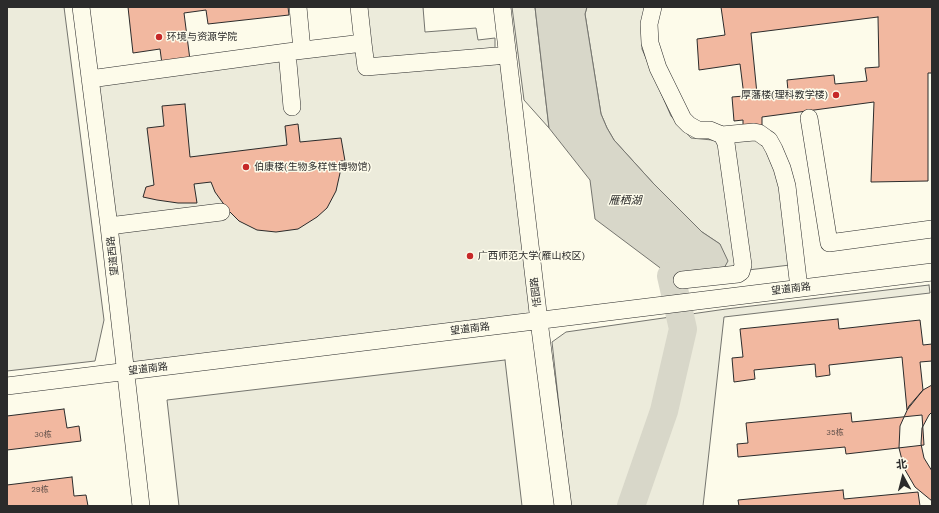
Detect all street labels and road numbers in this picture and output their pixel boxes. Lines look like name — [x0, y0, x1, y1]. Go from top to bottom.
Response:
street label: 望道西路 — [105, 235, 121, 277]
street label: 恬园路 — [528, 276, 544, 308]
street label: 望道南路 — [770, 281, 812, 297]
street label: 望道南路 — [449, 321, 491, 337]
street label: 望道南路 — [127, 361, 169, 377]

